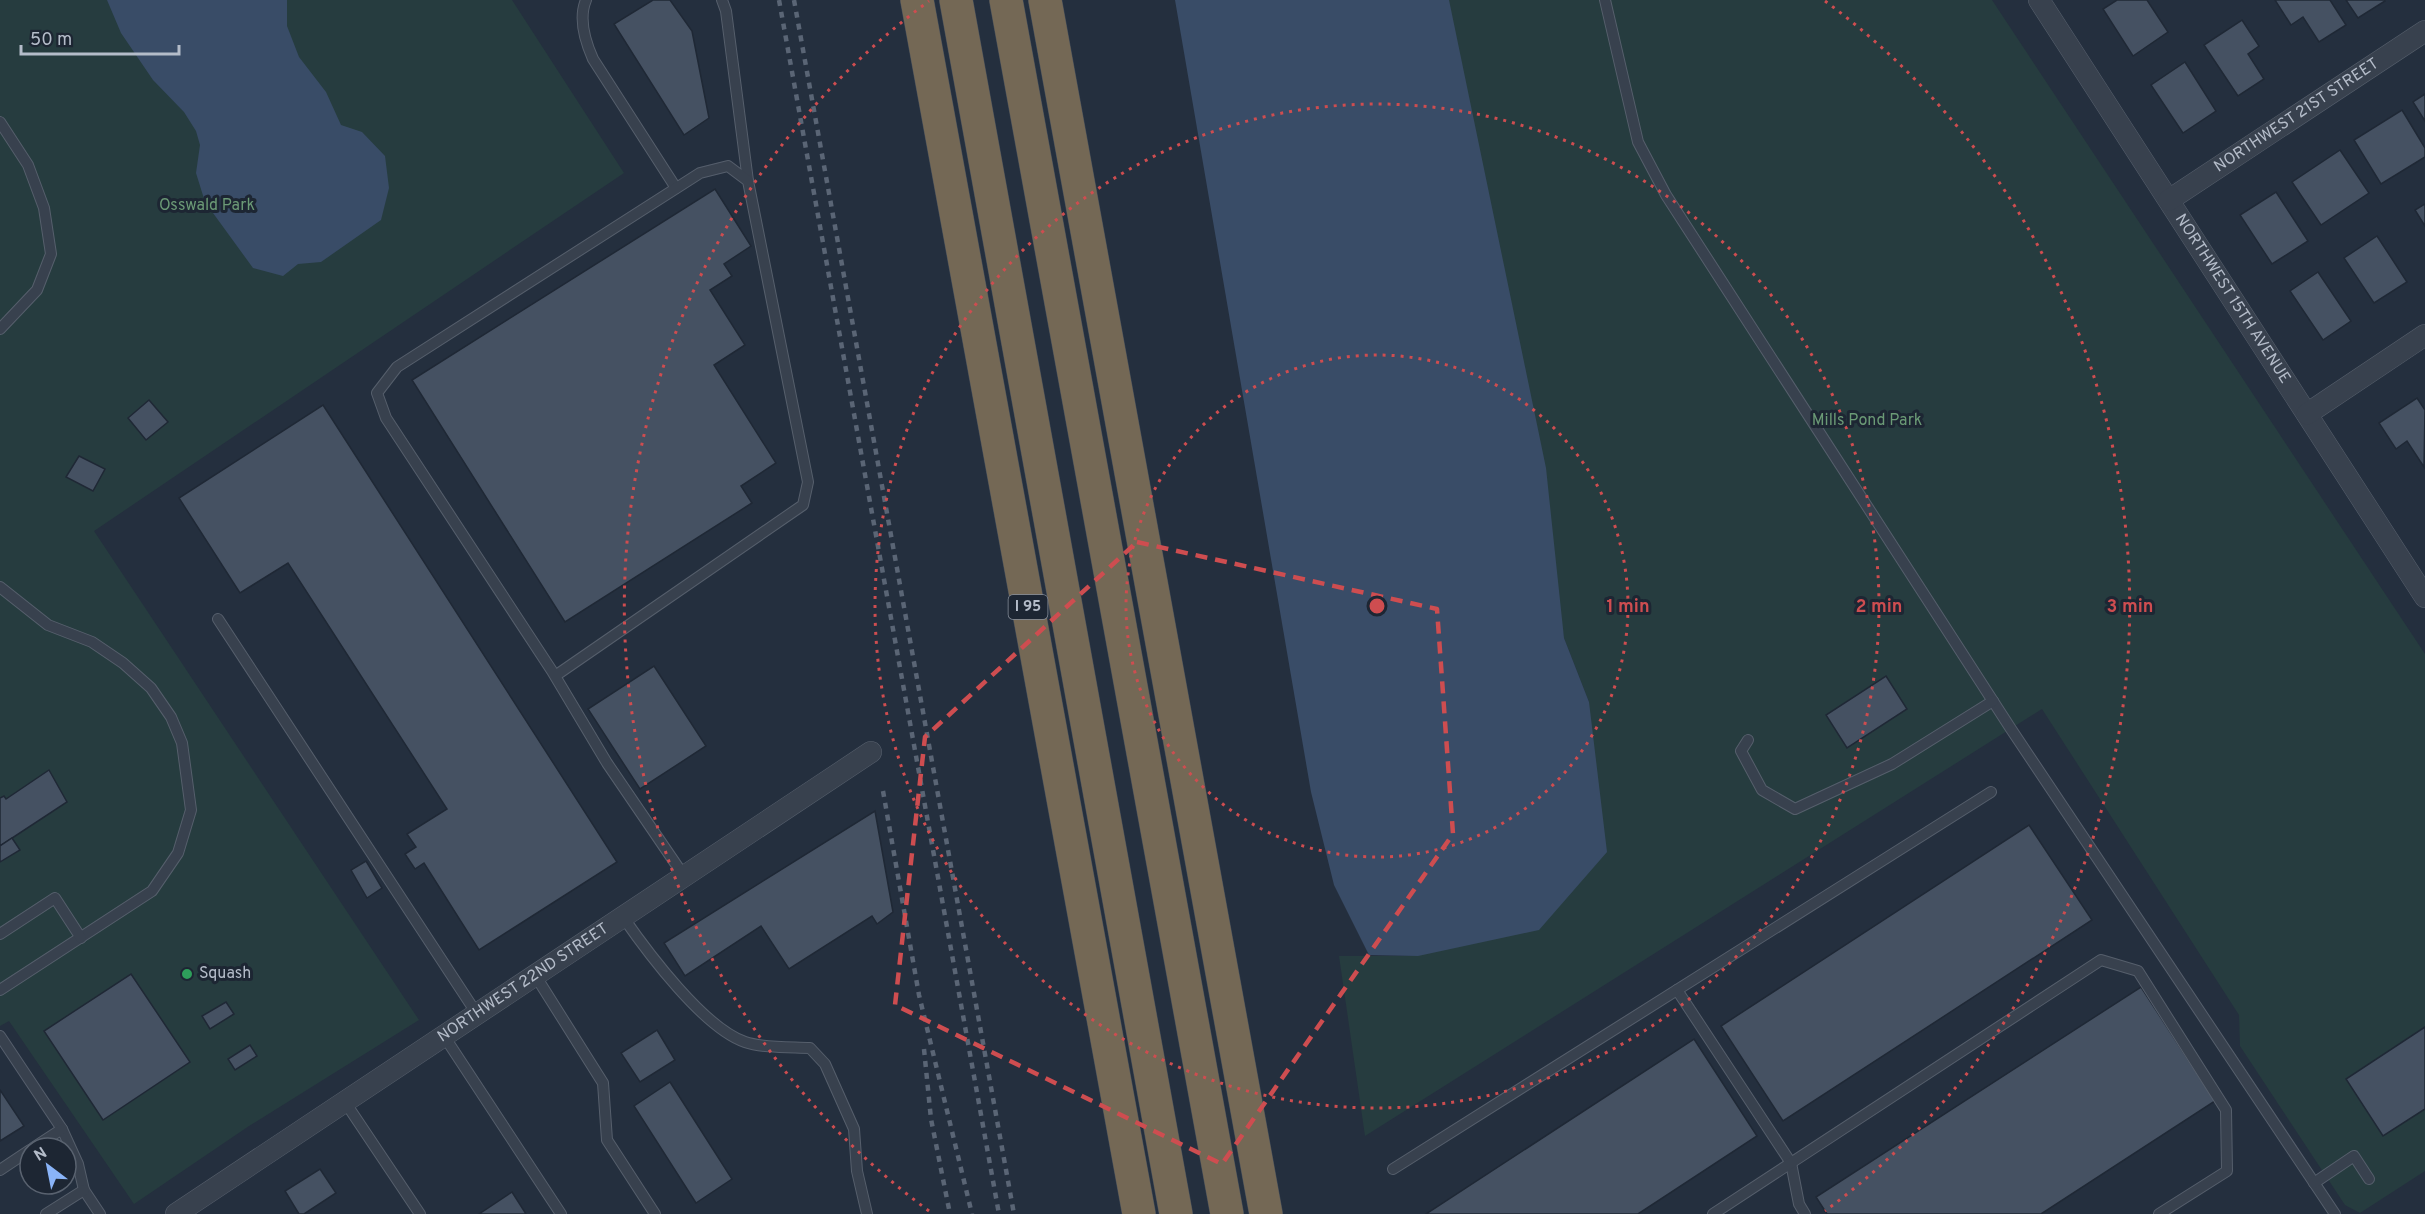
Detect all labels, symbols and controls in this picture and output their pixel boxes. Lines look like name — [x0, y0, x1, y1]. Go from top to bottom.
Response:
scale bar — [21, 18, 178, 56]
text: 50 m — [30, 29, 72, 52]
street label: NORTHWEST 21ST STREET — [2211, 54, 2383, 177]
park label: Osswald Park — [159, 196, 255, 216]
street label: NORTHWEST 15TH AVENUE — [2170, 210, 2295, 388]
park label: Mills Pond Park — [1812, 411, 1922, 431]
road number: I 95 — [1008, 595, 1048, 619]
centre of rings — [1367, 596, 1387, 616]
text: 1 min — [1606, 596, 1650, 619]
text: 2 min — [1855, 596, 1903, 619]
text: 3 min — [2107, 596, 2153, 619]
street label: NORTHWEST 22ND STREET — [434, 919, 613, 1047]
place label: Squash — [199, 964, 251, 984]
marker: Squash — [180, 967, 194, 981]
north arrow — [18, 1136, 78, 1196]
text: N — [31, 1143, 51, 1167]

